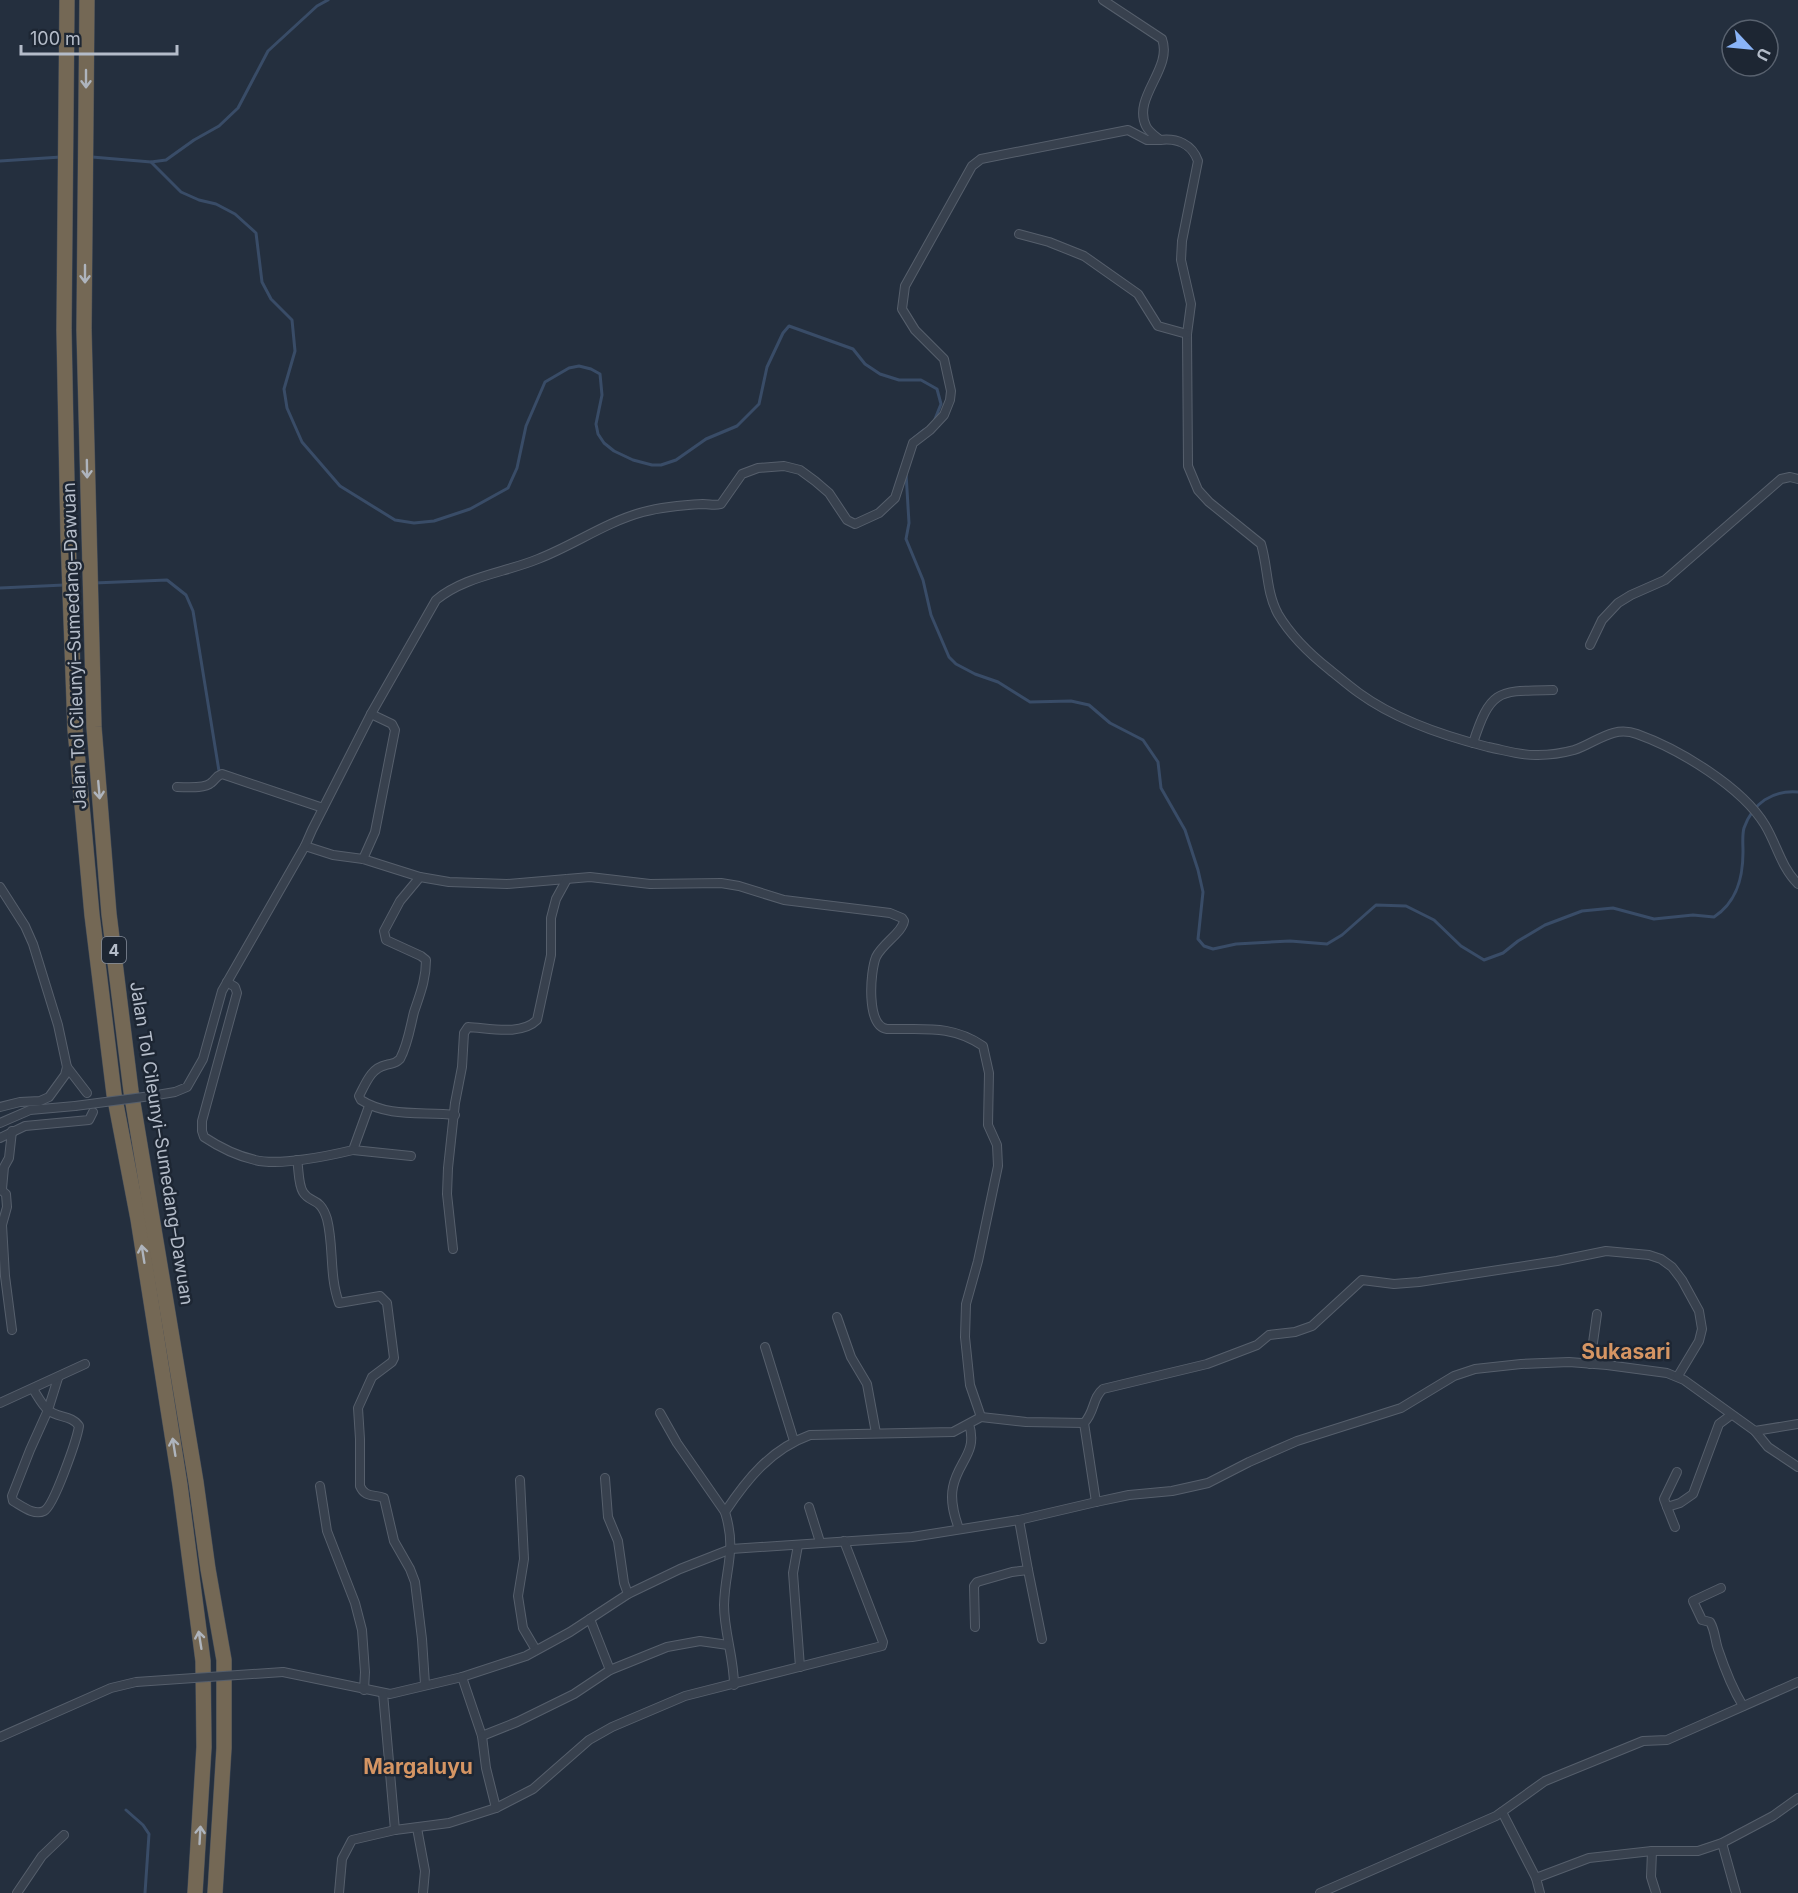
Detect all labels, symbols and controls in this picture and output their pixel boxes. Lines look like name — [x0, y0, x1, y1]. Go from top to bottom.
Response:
scale bar — [21, 18, 177, 56]
north arrow — [1720, 18, 1780, 78]
text: 100 m — [30, 28, 81, 49]
text: U — [1752, 45, 1775, 64]
one-way arrow — [80, 69, 92, 89]
one-way arrow — [79, 264, 91, 284]
one-way arrow — [81, 459, 93, 479]
street label: Jalan Tol Cileunyi–Sumedang–Dawuan — [58, 482, 90, 810]
one-way arrow — [94, 780, 105, 800]
road number: 4 — [102, 937, 126, 963]
street label: Jalan Tol Cileunyi–Sumedang–Dawuan — [126, 980, 198, 1306]
one-way arrow — [138, 1245, 149, 1265]
district label: Sukasari — [1581, 1339, 1671, 1364]
one-way arrow — [168, 1438, 179, 1457]
one-way arrow — [195, 1631, 206, 1650]
district label: Margaluyu — [363, 1754, 473, 1779]
one-way arrow — [194, 1825, 205, 1845]

